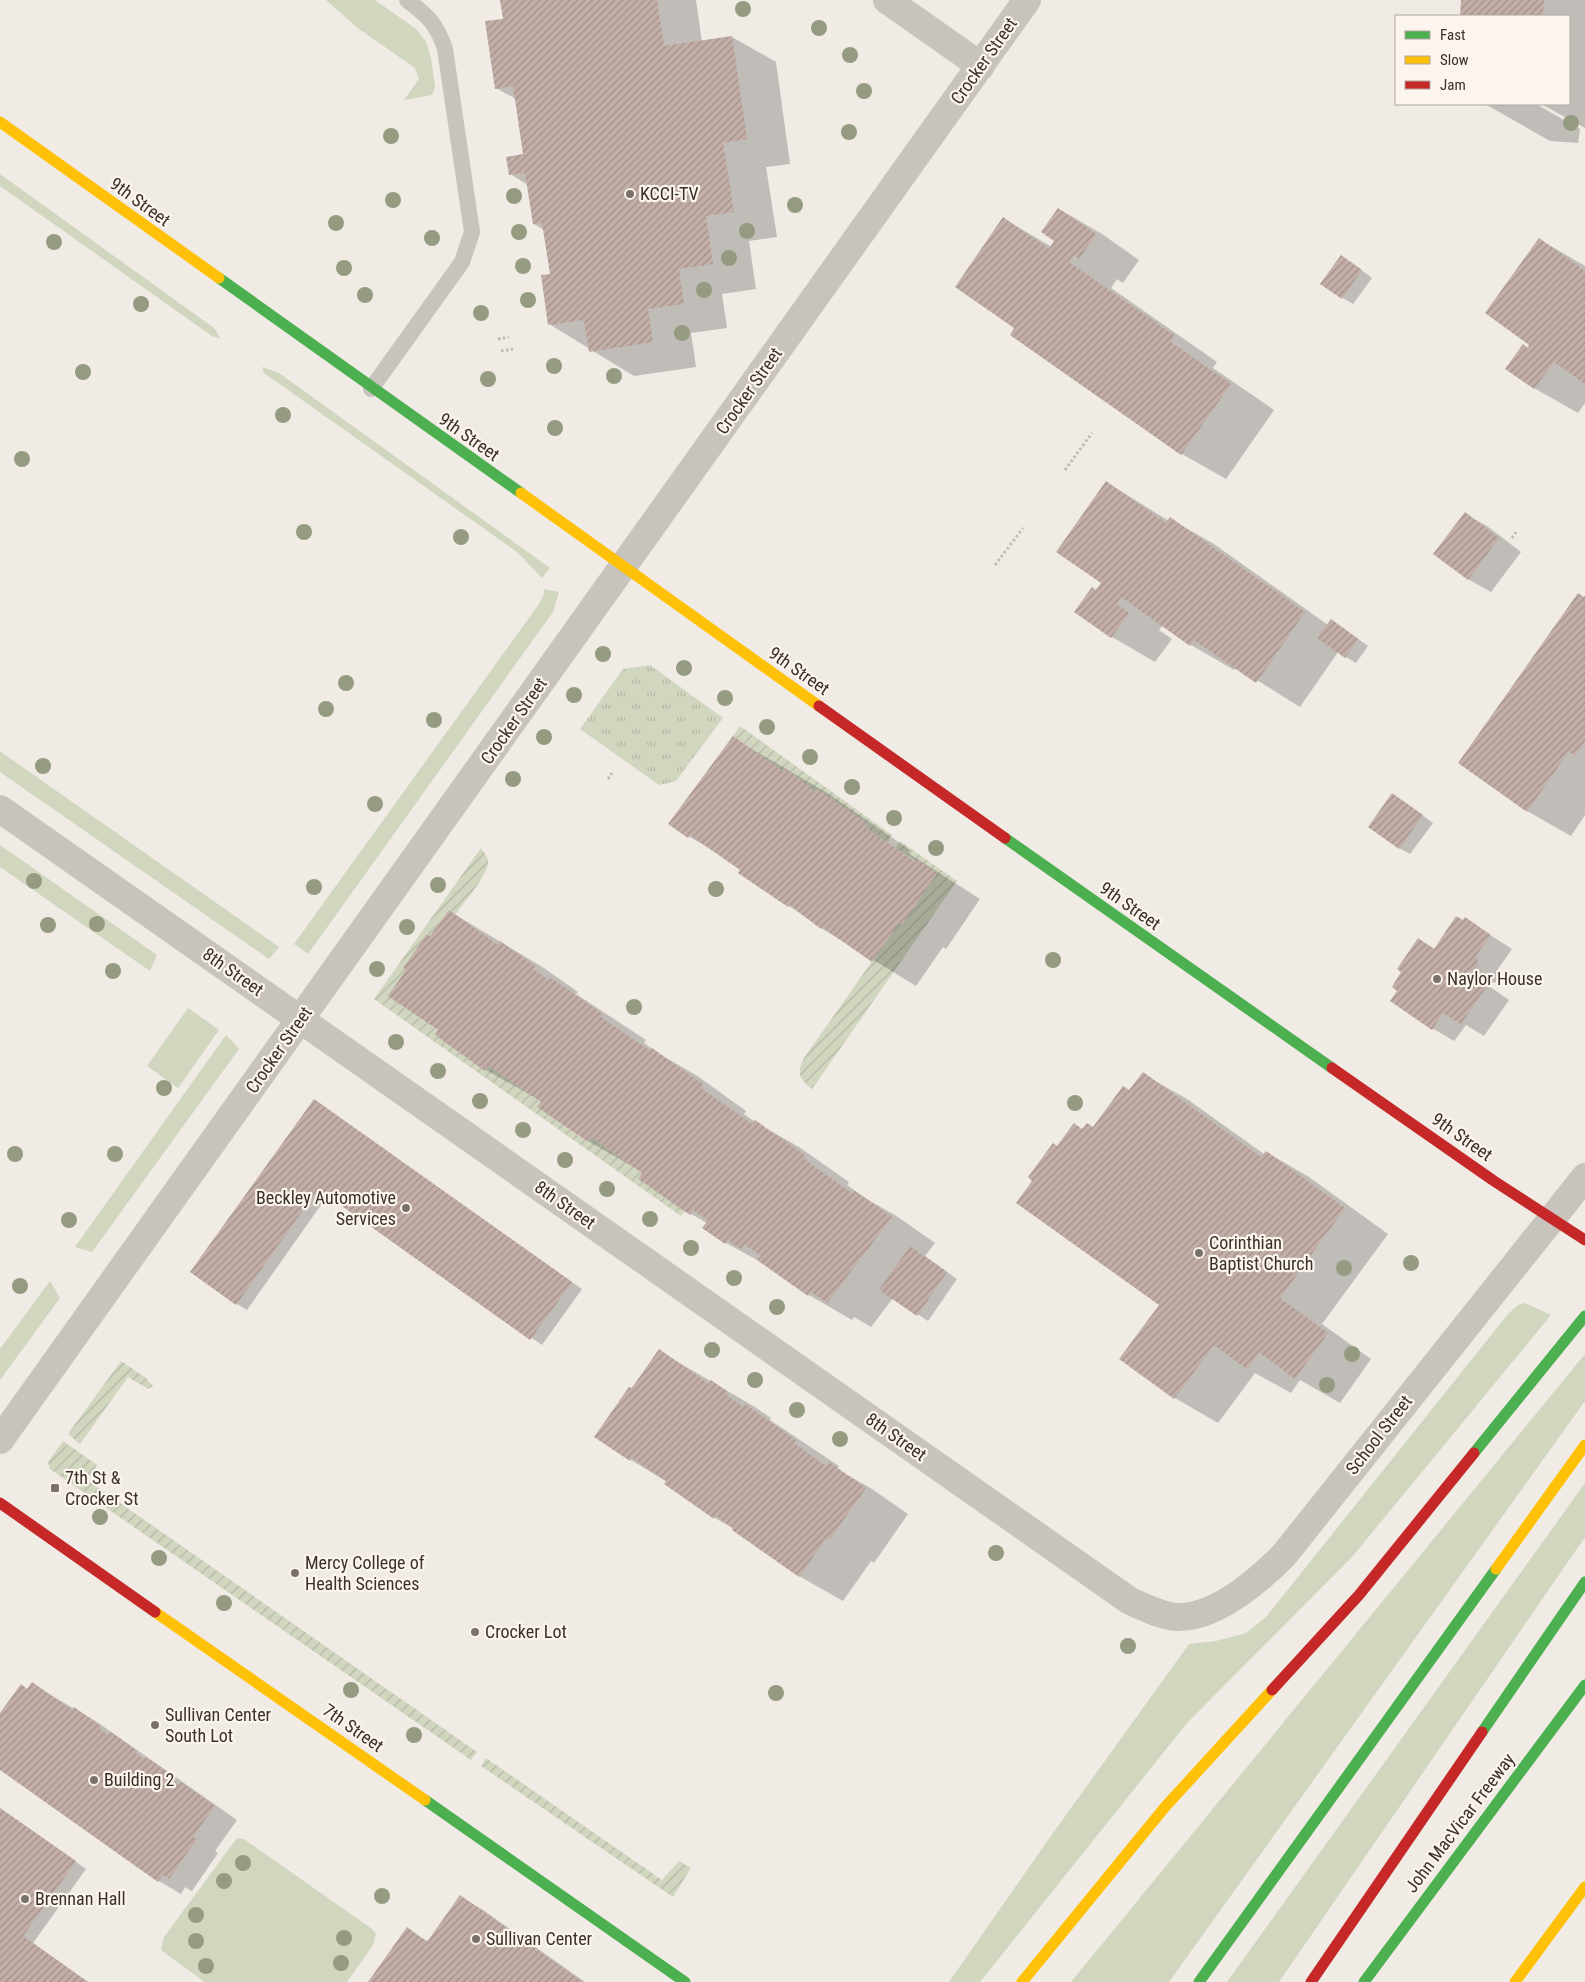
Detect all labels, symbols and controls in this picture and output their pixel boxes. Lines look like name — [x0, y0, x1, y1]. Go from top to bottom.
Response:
street label: Crocker Street — [946, 13, 1021, 108]
legend — [1395, 15, 1570, 105]
text: Fast — [1440, 26, 1465, 44]
text: Slow — [1440, 51, 1469, 69]
text: Jam — [1440, 76, 1466, 94]
street label: 9th Street — [106, 173, 174, 230]
place label: KCCI-TV — [640, 183, 699, 204]
marker: KCCI-TV — [624, 188, 636, 200]
street label: Crocker Street — [711, 343, 786, 438]
street label: 9th Street — [435, 408, 504, 465]
street label: 9th Street — [765, 642, 834, 699]
street label: Crocker Street — [476, 673, 551, 768]
street label: 9th Street — [1096, 877, 1165, 934]
street label: 8th Street — [199, 943, 268, 1000]
place label: Naylor House — [1447, 968, 1542, 989]
marker: Naylor House — [1431, 973, 1443, 985]
street label: Crocker Street — [241, 1002, 316, 1097]
street label: 9th Street — [1428, 1108, 1497, 1165]
street label: 8th Street — [531, 1176, 600, 1233]
place label: Beckley Automotive Services — [256, 1187, 396, 1229]
marker: Beckley Automotive Services — [400, 1202, 412, 1214]
place label: Corinthian Baptist Church — [1209, 1232, 1313, 1274]
marker: Corinthian Baptist Church — [1193, 1247, 1205, 1259]
street label: School Street — [1341, 1391, 1416, 1479]
street label: 8th Street — [862, 1408, 931, 1465]
place label: 7th St & Crocker St — [65, 1467, 139, 1509]
marker: 7th St & Crocker St — [49, 1482, 61, 1494]
place label: Mercy College of Health Sciences — [305, 1552, 425, 1594]
marker: Mercy College of Health Sciences — [289, 1567, 301, 1579]
place label: Crocker Lot — [485, 1621, 567, 1642]
marker: Crocker Lot — [469, 1626, 481, 1638]
street label: 7th Street — [319, 1699, 388, 1756]
place label: Sullivan Center South Lot — [165, 1704, 272, 1746]
marker: Sullivan Center South Lot — [149, 1719, 161, 1731]
street label: John MacVicar Freeway — [1400, 1749, 1519, 1896]
place label: Building 2 — [104, 1769, 175, 1790]
marker: Building 2 — [88, 1774, 100, 1786]
place label: Brennan Hall — [35, 1888, 126, 1909]
marker: Brennan Hall — [19, 1893, 31, 1905]
place label: Sullivan Center — [486, 1928, 593, 1949]
marker: Sullivan Center — [470, 1933, 482, 1945]

